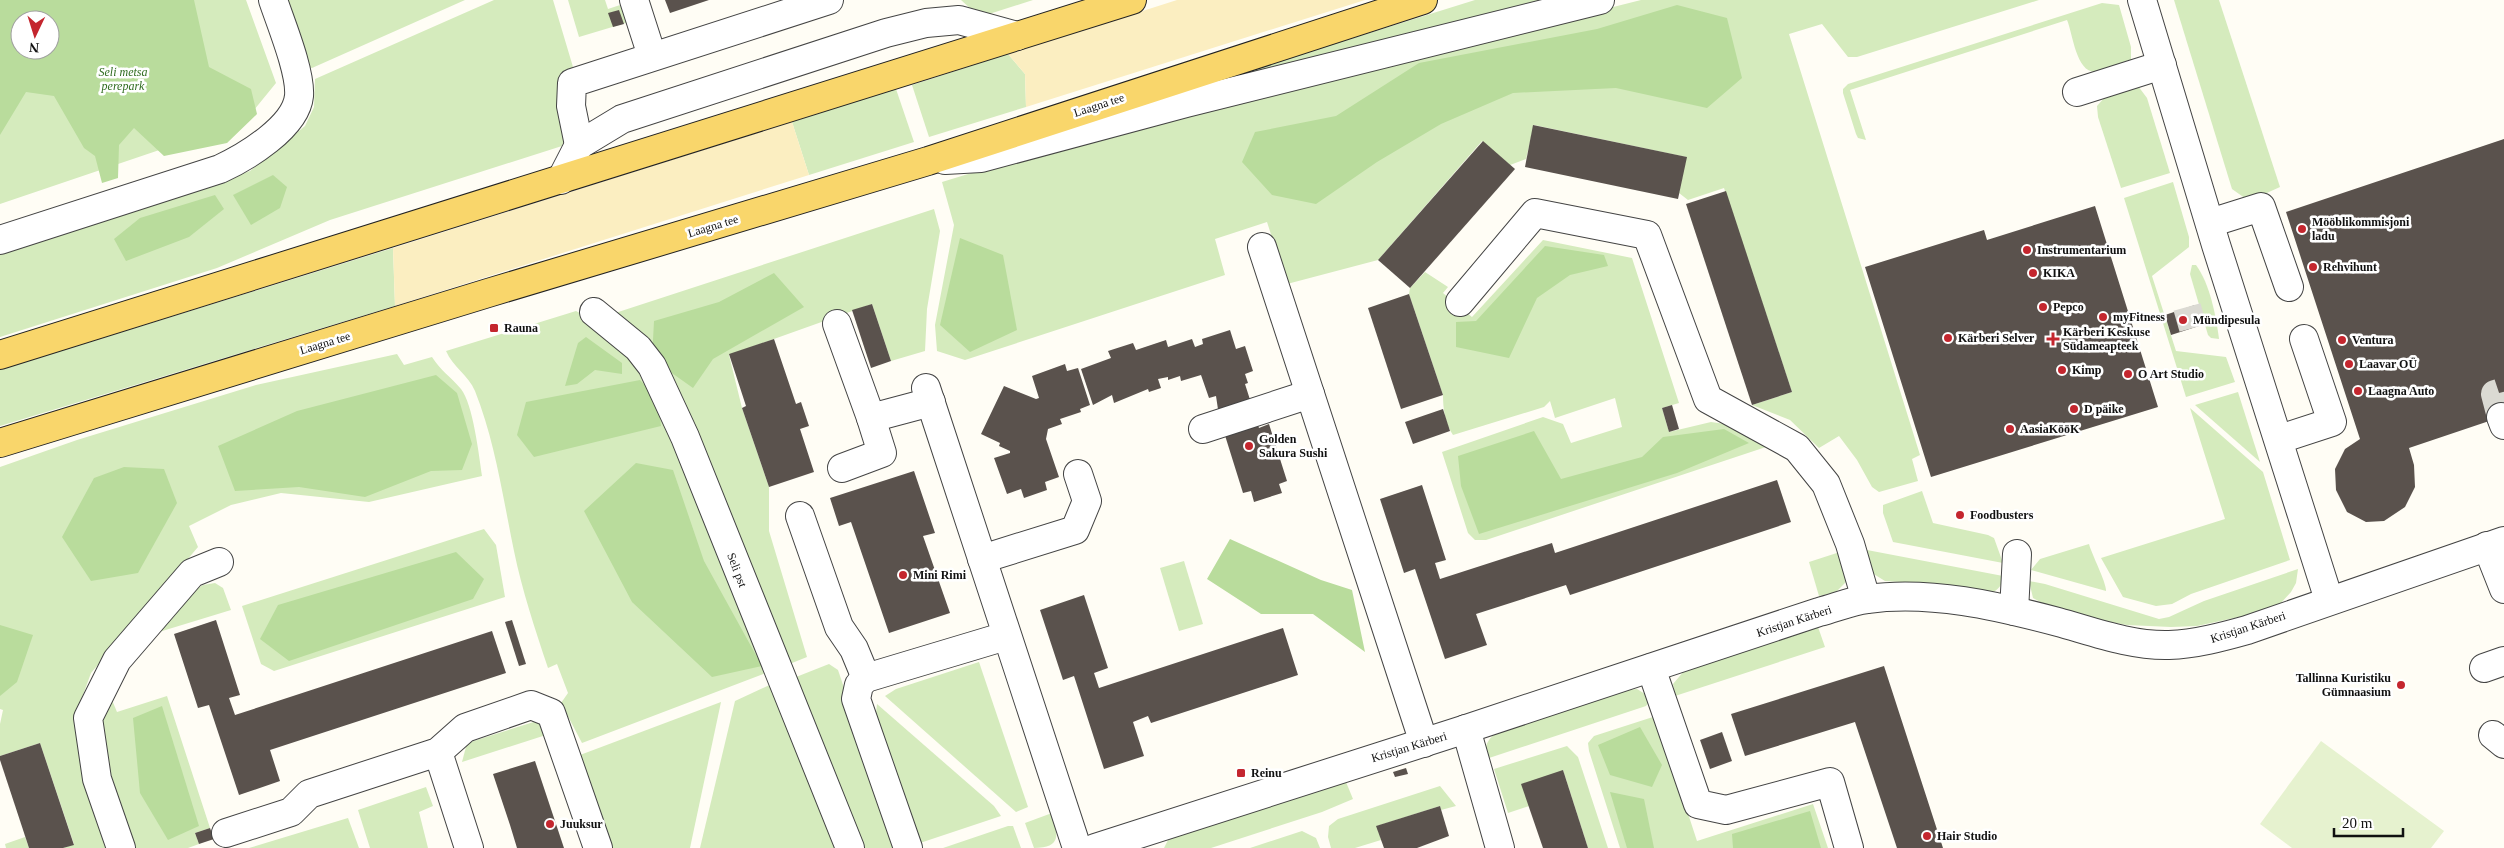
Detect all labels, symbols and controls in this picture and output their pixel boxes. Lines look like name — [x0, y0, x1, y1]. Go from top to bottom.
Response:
north arrow — [10, 10, 60, 60]
text: N — [29, 40, 40, 55]
park label: Seli metsa perepark — [99, 65, 148, 93]
street label: Laagna tee — [1072, 90, 1126, 120]
street label: Laagna tee — [686, 212, 740, 240]
place label: Mööblikommisjoni ladu — [2312, 215, 2410, 243]
marker: Mööblikommisjoni ladu — [2296, 223, 2308, 235]
place label: Instrumentarium — [2037, 243, 2126, 257]
marker: Instrumentarium — [2021, 244, 2033, 256]
place label: Rehvihunt — [2323, 260, 2377, 274]
marker: Rehvihunt — [2307, 261, 2319, 273]
place label: KIKA — [2043, 266, 2075, 280]
marker: KIKA — [2027, 267, 2039, 279]
place label: Pepco — [2053, 300, 2084, 314]
marker: Pepco — [2037, 301, 2049, 313]
place label: myFitness — [2113, 310, 2165, 324]
marker: myFitness — [2097, 311, 2109, 323]
place label: Mündipesula — [2193, 313, 2260, 327]
marker: Mündipesula — [2177, 314, 2189, 326]
place label: Rauna — [504, 321, 538, 335]
marker: Rauna — [488, 322, 500, 334]
place label: Kärberi Keskuse Südameapteek — [2063, 325, 2151, 353]
street label: Laagna tee — [298, 329, 352, 357]
place label: Kärberi Selver — [1958, 331, 2035, 345]
marker: Kärberi Selver — [1942, 332, 1954, 344]
marker: Kärberi Keskuse Südameapteek — [2047, 333, 2059, 345]
place label: Ventura — [2352, 333, 2394, 347]
marker: Ventura — [2336, 334, 2348, 346]
place label: Laavar OÜ — [2359, 357, 2417, 371]
marker: Laavar OÜ — [2343, 358, 2355, 370]
place label: Kimp — [2072, 363, 2102, 377]
marker: Kimp — [2056, 364, 2068, 376]
place label: O Art Studio — [2138, 367, 2204, 381]
marker: O Art Studio — [2122, 368, 2134, 380]
place label: Laagna Auto — [2368, 384, 2434, 398]
marker: Laagna Auto — [2352, 385, 2364, 397]
place label: D päike — [2084, 402, 2124, 416]
marker: D päike — [2068, 403, 2080, 415]
place label: AasiaKööK — [2020, 422, 2080, 436]
marker: AasiaKööK — [2004, 423, 2016, 435]
place label: Golden Sakura Sushi — [1259, 432, 1328, 460]
marker: Golden Sakura Sushi — [1243, 440, 1255, 452]
place label: Foodbusters — [1970, 508, 2034, 522]
marker: Foodbusters — [1954, 509, 1966, 521]
street label: Seli pst — [724, 551, 750, 590]
place label: Mini Rimi — [913, 568, 967, 582]
marker: Mini Rimi — [897, 569, 909, 581]
street label: Kristjan Kärberi — [1755, 602, 1834, 640]
street label: Kristjan Kärberi — [2209, 608, 2288, 646]
place label: Tallinna Kuristiku Gümnaasium — [2296, 671, 2391, 699]
marker: Tallinna Kuristiku Gümnaasium — [2395, 679, 2407, 691]
street label: Kristjan Kärberi — [1370, 729, 1449, 765]
place label: Reinu — [1251, 766, 1282, 780]
marker: Reinu — [1235, 767, 1247, 779]
scale bar — [2334, 806, 2403, 838]
text: 20 m — [2342, 815, 2373, 831]
place label: Juuksur — [560, 817, 603, 831]
marker: Juuksur — [544, 818, 556, 830]
place label: Hair Studio — [1937, 829, 1997, 843]
marker: Hair Studio — [1921, 830, 1933, 842]

